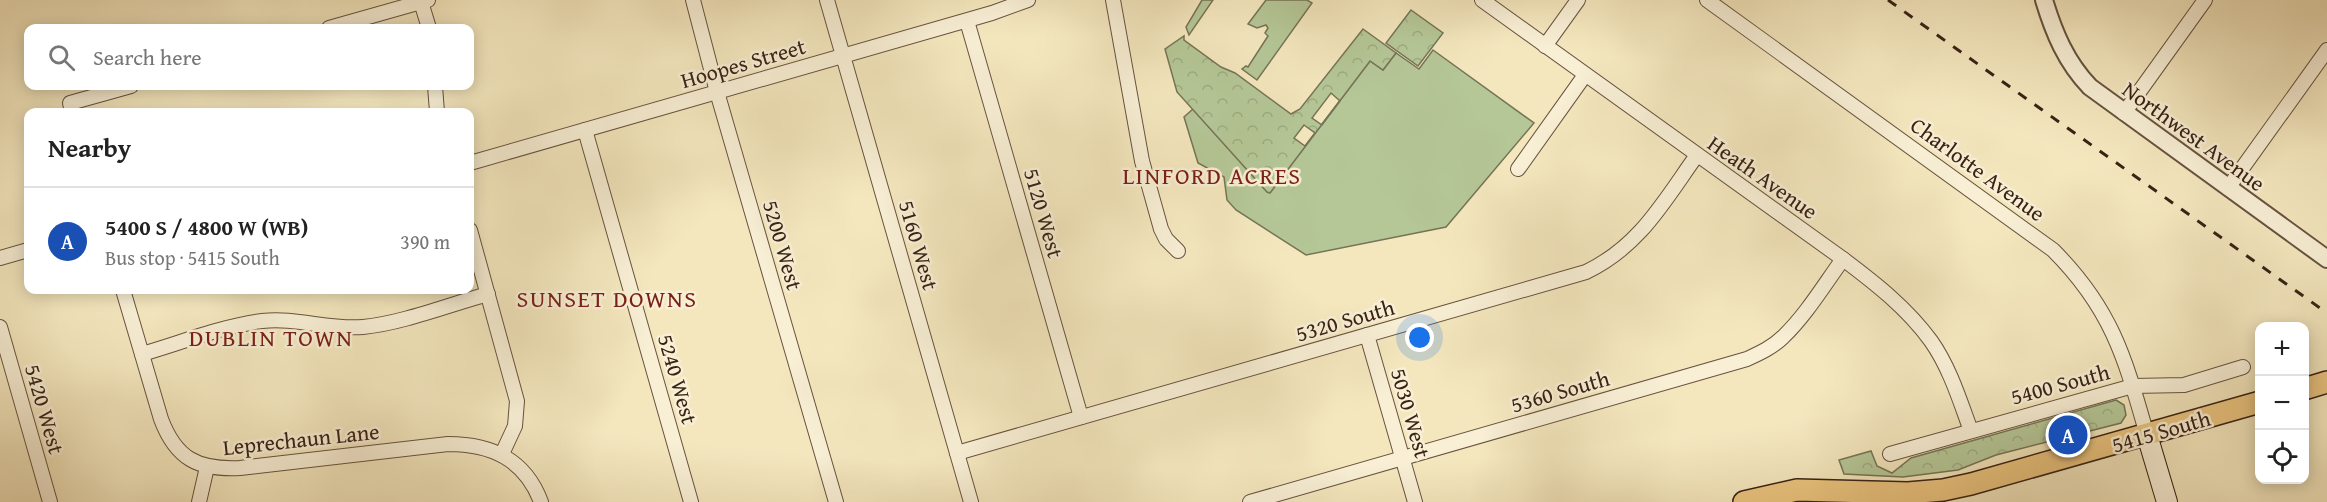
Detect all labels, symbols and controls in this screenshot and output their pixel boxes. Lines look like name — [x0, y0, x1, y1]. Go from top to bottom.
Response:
search box — [24, 24, 474, 90]
street label: Hoopes Street — [677, 30, 809, 96]
icon: search — [45, 41, 78, 74]
text: Search here — [93, 41, 202, 73]
street label: Northwest Avenue — [2116, 73, 2272, 199]
street label: Charlotte Avenue — [1904, 109, 2052, 229]
street label: Heath Avenue — [1701, 127, 1825, 227]
text: Nearby — [48, 128, 131, 167]
district label: LINFORD ACRES — [1122, 158, 1302, 193]
street label: 5120 West — [1016, 164, 1072, 262]
street label: 5200 West — [755, 196, 811, 294]
street label: 5160 West — [891, 196, 947, 294]
text: 5400 S / 4800 W (WB) — [105, 211, 308, 243]
text: A — [61, 227, 74, 256]
text: 390 m — [400, 227, 450, 256]
text: Bus stop · 5415 South — [105, 243, 280, 272]
district label: SUNSET DOWNS — [517, 281, 697, 316]
street label: 5320 South — [1292, 290, 1399, 349]
district label: DUBLIN TOWN — [189, 320, 353, 355]
map controls — [2255, 322, 2309, 484]
button: + — [2255, 322, 2309, 376]
your location — [1405, 323, 1434, 352]
street label: 5240 West — [650, 330, 706, 428]
street label: 5400 South — [2007, 355, 2114, 413]
street label: 5420 West — [17, 360, 73, 458]
street label: 5360 South — [1507, 361, 1614, 420]
street label: 5030 West — [1383, 364, 1439, 462]
button: − — [2255, 376, 2309, 430]
street label: 5415 South — [2108, 401, 2215, 460]
pin: A — [2048, 412, 2088, 458]
street label: Leprechaun Lane — [221, 415, 381, 463]
button: locate — [2255, 430, 2309, 484]

